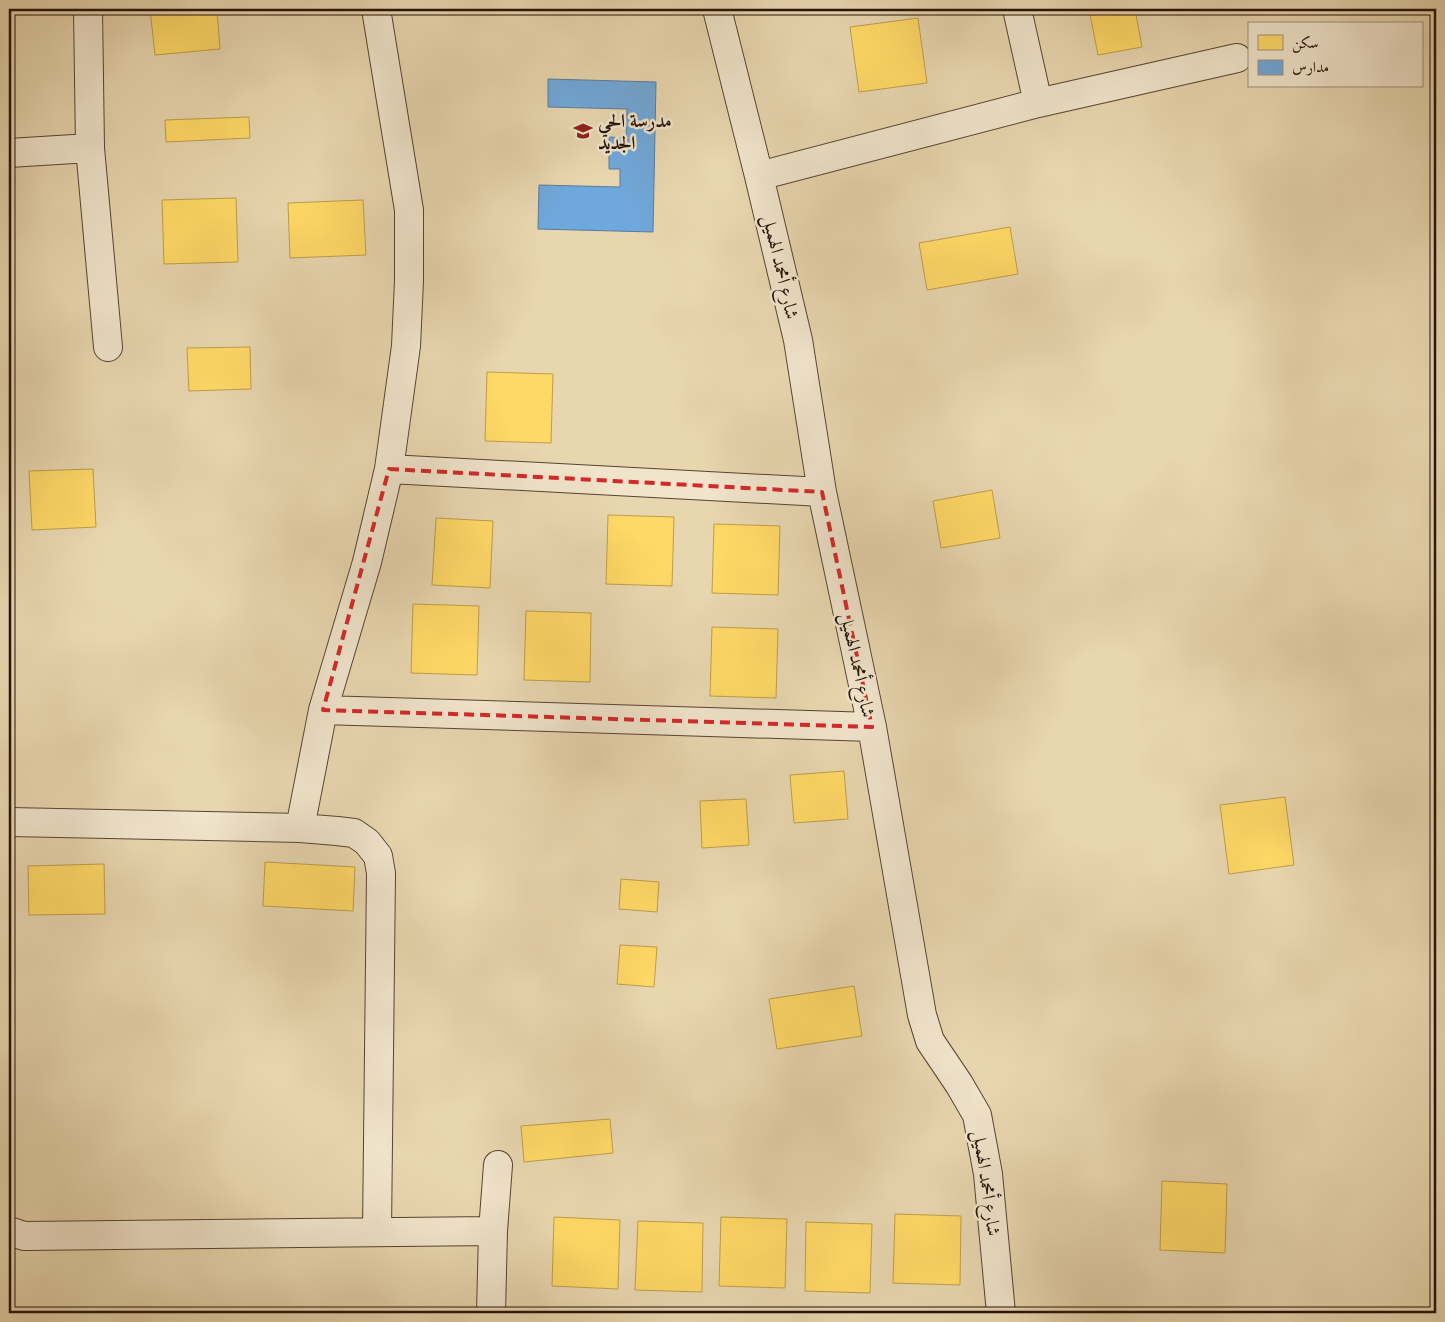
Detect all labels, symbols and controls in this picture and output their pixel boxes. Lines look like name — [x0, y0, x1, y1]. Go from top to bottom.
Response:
legend — [1248, 22, 1422, 88]
text: سكن — [1292, 33, 1319, 53]
text: مدارس — [1292, 57, 1329, 76]
place label: مدرسة الحي الجديد — [598, 108, 672, 155]
school or university icon: مدرسة الحي الجديد — [572, 120, 594, 142]
street label: شارع أمحمد الهميل — [754, 212, 805, 322]
street label: شارع أمحمد الهميل — [832, 610, 881, 720]
street label: شارع أمحمد الهميل — [964, 1129, 1007, 1238]

